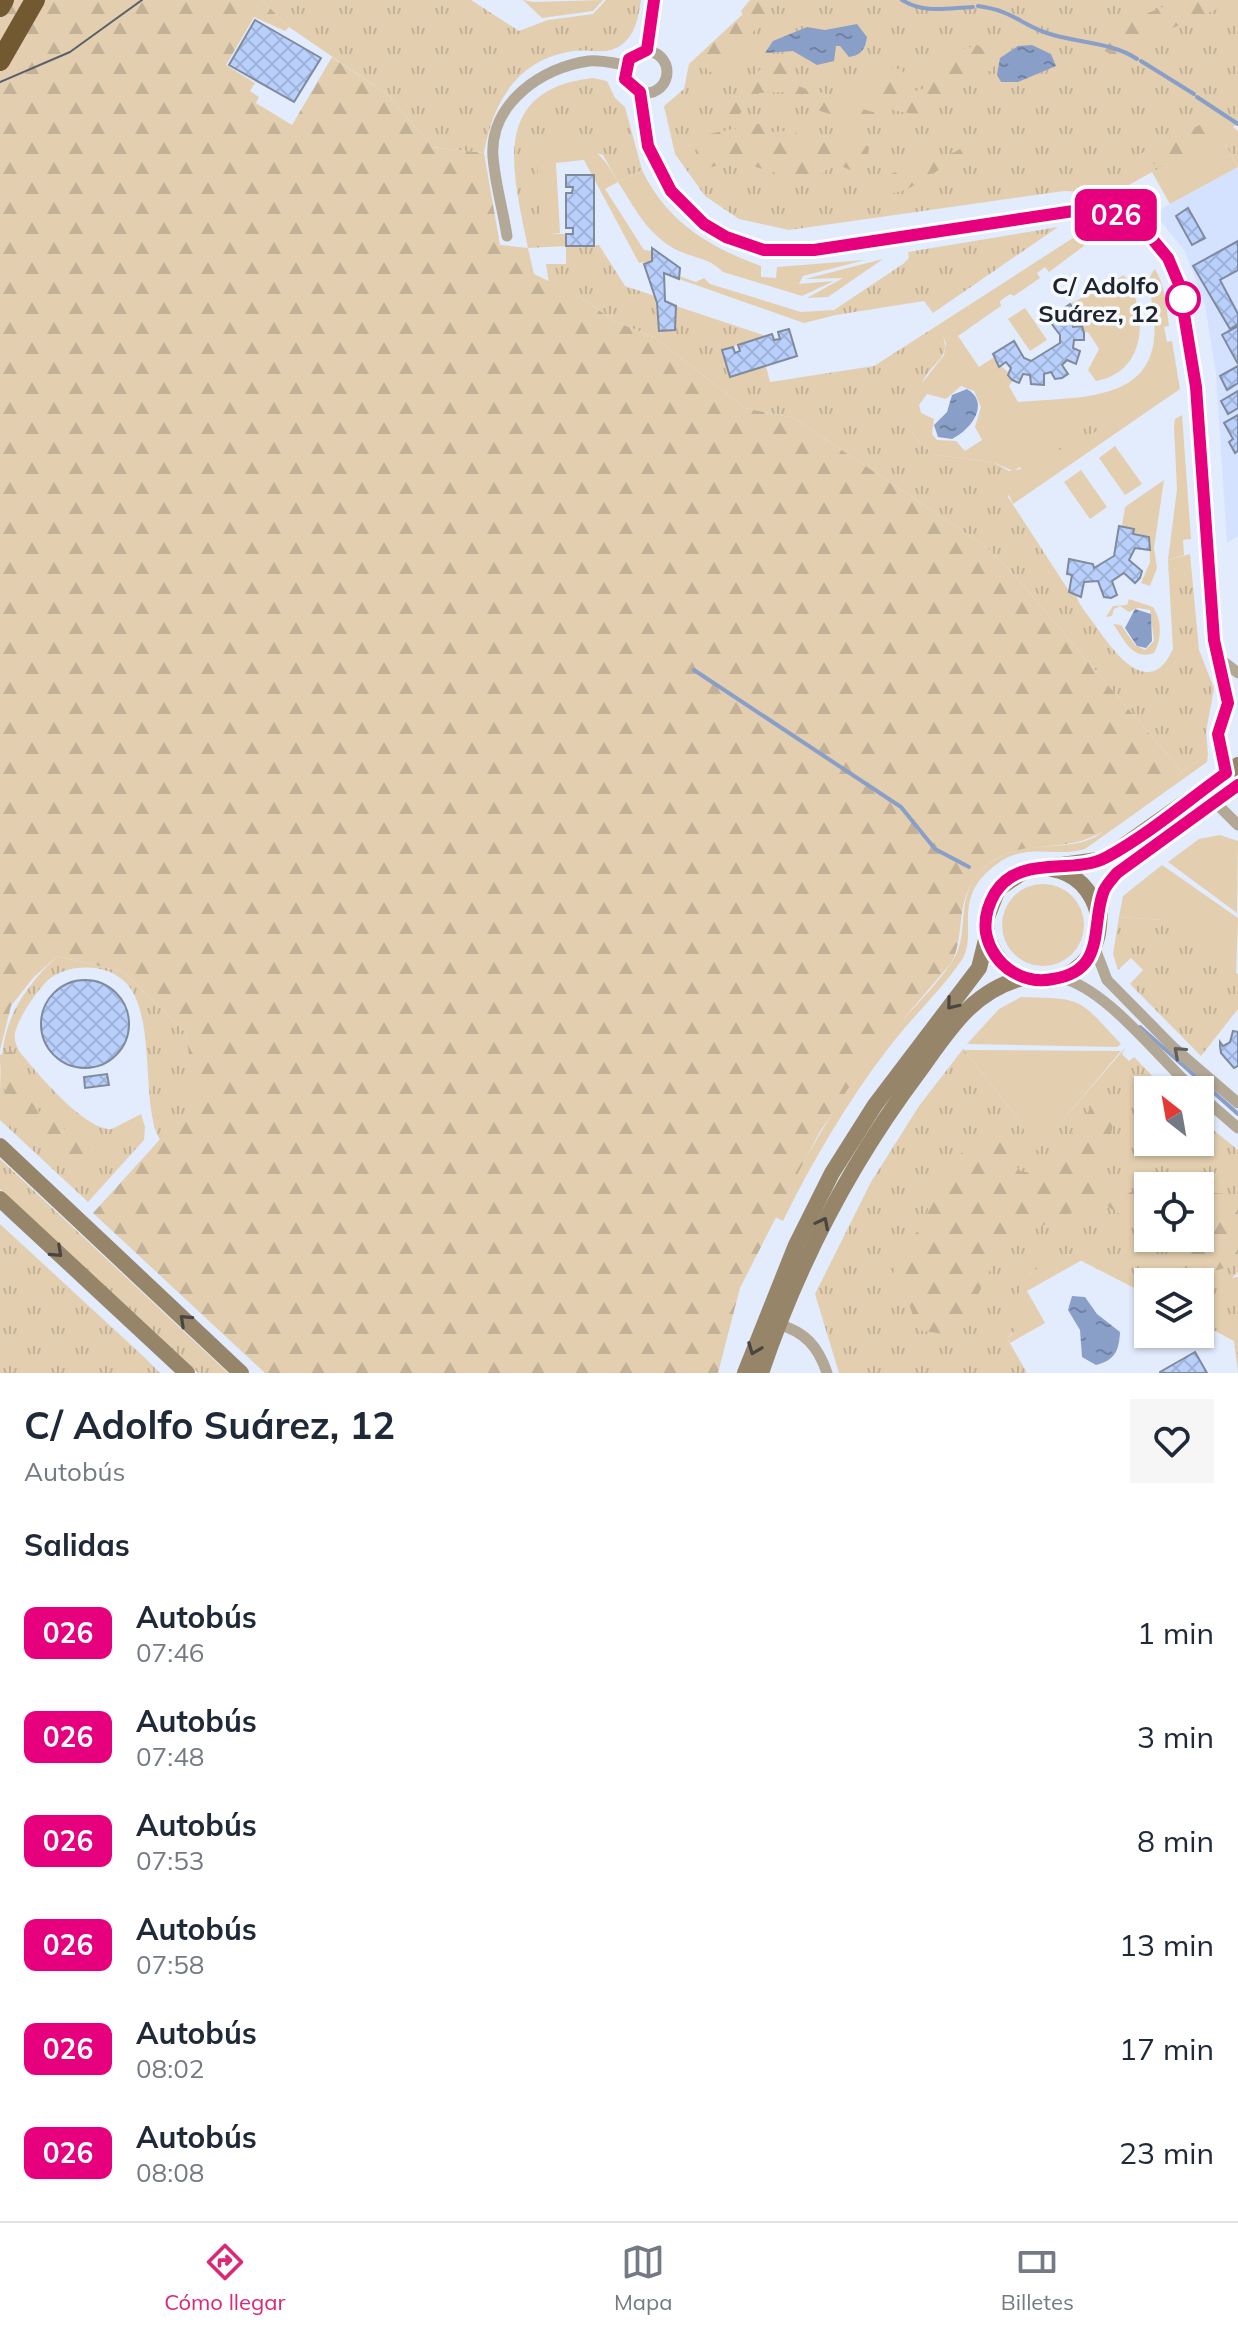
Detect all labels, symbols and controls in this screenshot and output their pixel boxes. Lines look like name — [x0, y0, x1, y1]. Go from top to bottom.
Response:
line badge: 026 — [1070, 189, 1162, 241]
text: 026 — [1091, 197, 1141, 232]
place label: C/ Adolfo Suárez, 12 — [1038, 270, 1159, 328]
marker: C/ Adolfo Suárez, 12 — [1166, 282, 1200, 316]
one-way arrow — [947, 995, 962, 1010]
one-way arrow — [1174, 1047, 1189, 1061]
north arrow — [1134, 1076, 1214, 1156]
map controls — [1134, 1076, 1214, 1348]
button: locate — [1134, 1172, 1214, 1252]
one-way arrow — [813, 1217, 828, 1232]
one-way arrow — [48, 1242, 62, 1257]
button: layers — [1134, 1268, 1214, 1348]
one-way arrow — [179, 1315, 194, 1329]
one-way arrow — [747, 1341, 764, 1355]
button: heart — [1130, 1399, 1214, 1483]
text: C/ Adolfo Suárez, 12 — [24, 1401, 395, 1449]
text: Autobús — [24, 1455, 125, 1488]
text: Salidas — [24, 1526, 130, 1564]
text: Autobús — [136, 1598, 257, 1636]
text: 1 min — [1137, 1614, 1214, 1652]
text: 026 — [43, 1615, 93, 1650]
text: 07:46 — [136, 1636, 204, 1669]
text: Autobús — [136, 1702, 257, 1740]
text: 3 min — [1137, 1718, 1214, 1756]
text: 026 — [43, 1719, 93, 1754]
text: 07:48 — [136, 1740, 204, 1773]
text: Autobús — [136, 1806, 257, 1844]
text: 8 min — [1137, 1822, 1214, 1860]
text: 026 — [43, 1823, 93, 1858]
text: 07:53 — [136, 1844, 204, 1877]
text: Autobús — [136, 1910, 257, 1948]
text: 13 min — [1119, 1926, 1214, 1964]
text: 026 — [43, 1927, 93, 1962]
text: 07:58 — [136, 1948, 204, 1981]
text: Autobús — [136, 2014, 257, 2052]
text: 17 min — [1119, 2030, 1214, 2068]
text: 026 — [43, 2031, 93, 2066]
text: 08:02 — [136, 2052, 204, 2085]
text: Autobús — [136, 2118, 257, 2156]
text: 23 min — [1119, 2134, 1214, 2172]
text: 026 — [43, 2135, 93, 2170]
text: 08:08 — [136, 2156, 204, 2189]
tab: Cómo llegar — [164, 2240, 286, 2316]
tab: Mapa — [614, 2240, 672, 2316]
tab: Billetes — [1001, 2240, 1074, 2316]

